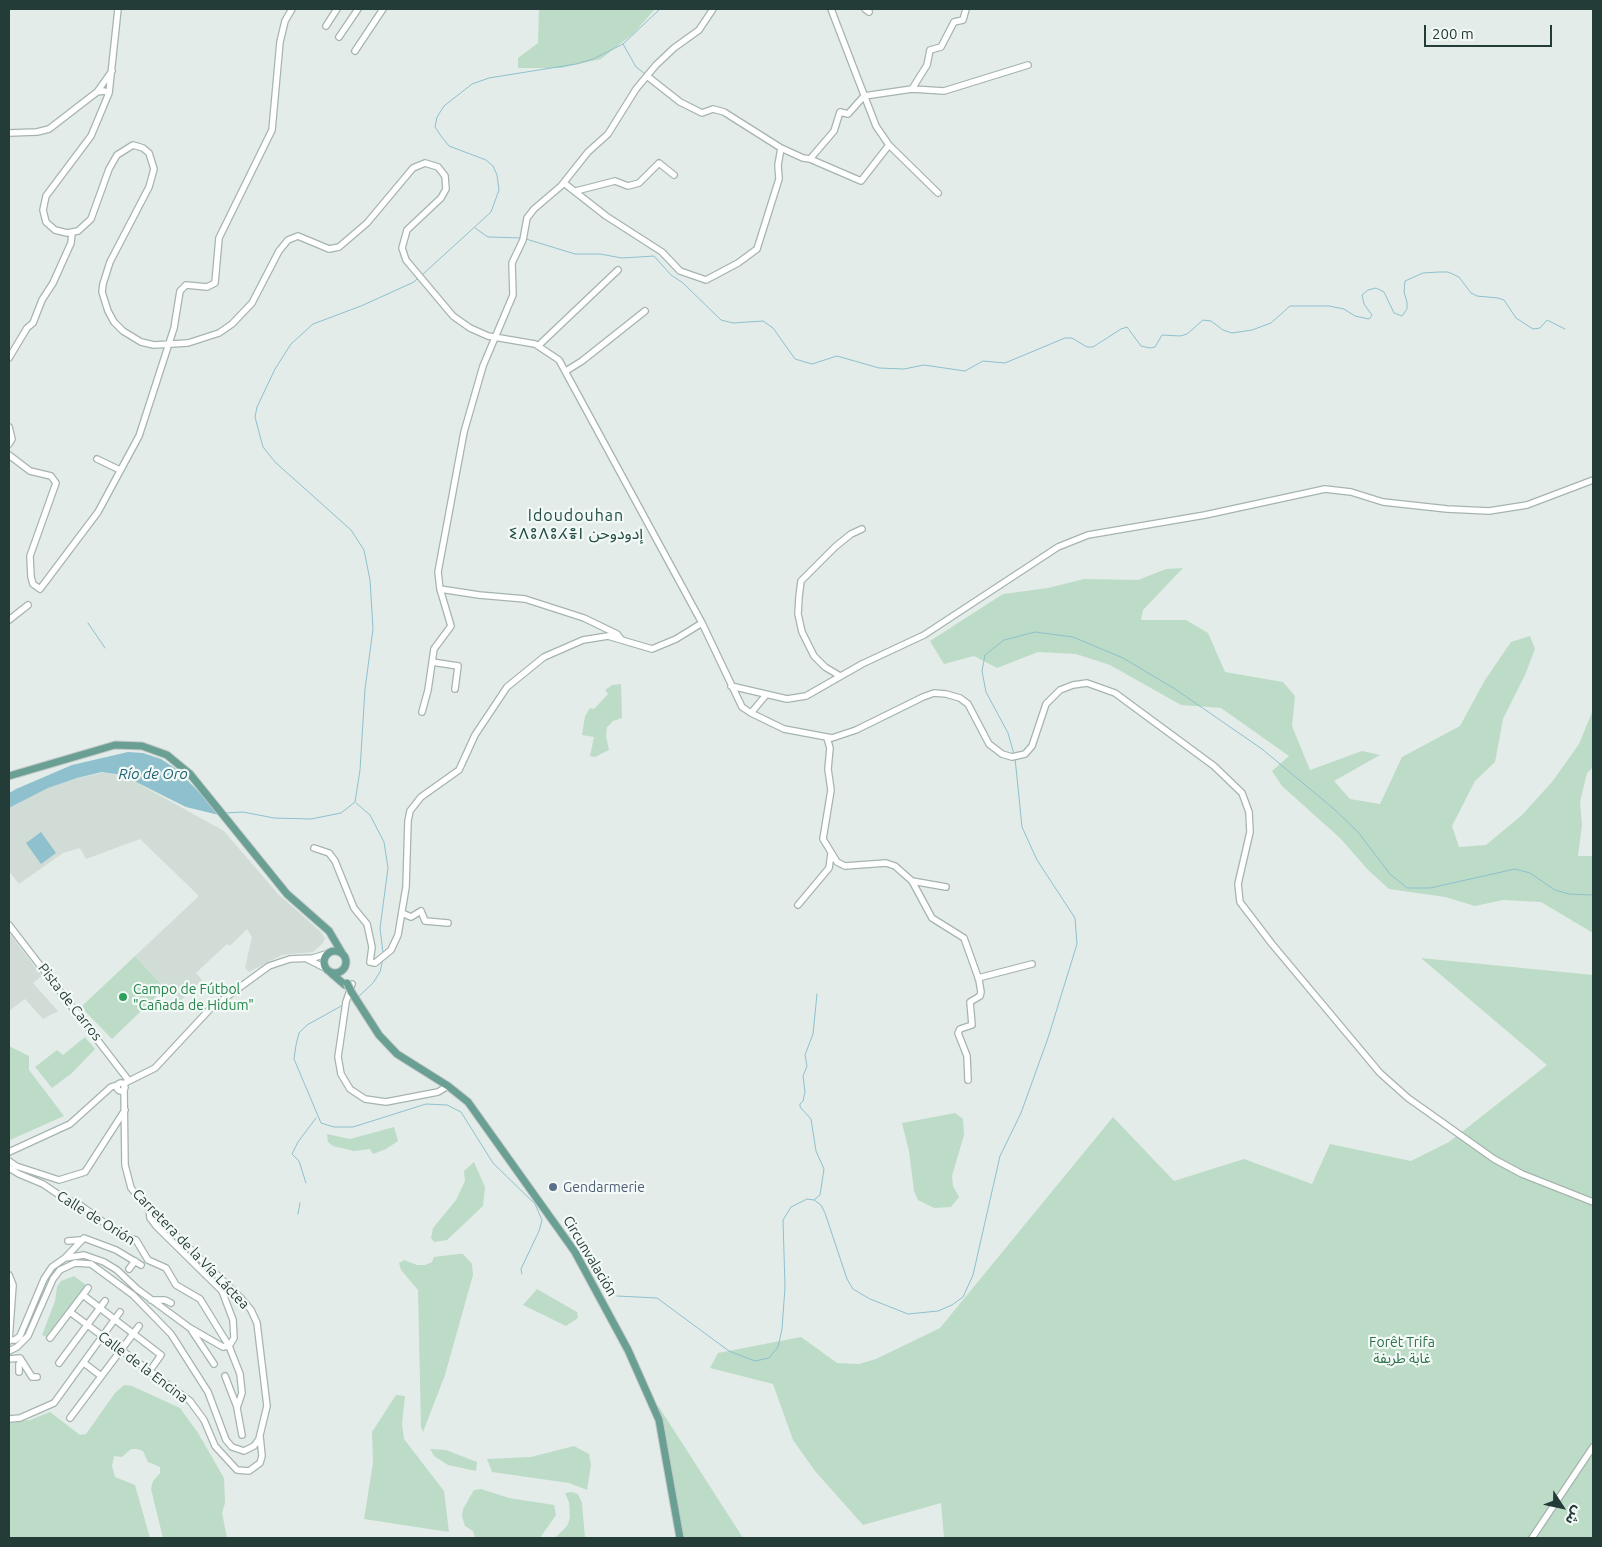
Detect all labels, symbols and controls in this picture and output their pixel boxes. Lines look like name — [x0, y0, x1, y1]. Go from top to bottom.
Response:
scale bar — [1427, 15, 1554, 47]
text: 200 m — [1432, 25, 1474, 42]
district label: Idoudouhan ⵉⴷⵓⴷⵓⵃⴻⵏ إدودوحن — [513, 506, 639, 544]
water label: Río de Oro — [118, 765, 188, 783]
street label: Pista de Carros — [35, 960, 105, 1044]
place label: Campo de Fútbol "Cañada de Hidum" — [133, 981, 254, 1014]
marker: Campo de Fútbol "Cañada de Hidum" — [117, 991, 129, 1003]
place label: Gendarmerie — [563, 1179, 645, 1195]
marker: Gendarmerie — [547, 1181, 559, 1193]
street label: Carretera de la Vía Láctea — [129, 1185, 253, 1313]
street label: Calle de Orión — [54, 1187, 138, 1249]
street label: Circunvalación — [559, 1213, 621, 1299]
street label: Calle de la Encina — [95, 1328, 191, 1406]
park label: Forêt Trifa غابة طريفة — [1369, 1334, 1435, 1366]
north arrow — [1537, 1482, 1587, 1532]
text: ش — [1562, 1503, 1586, 1528]

